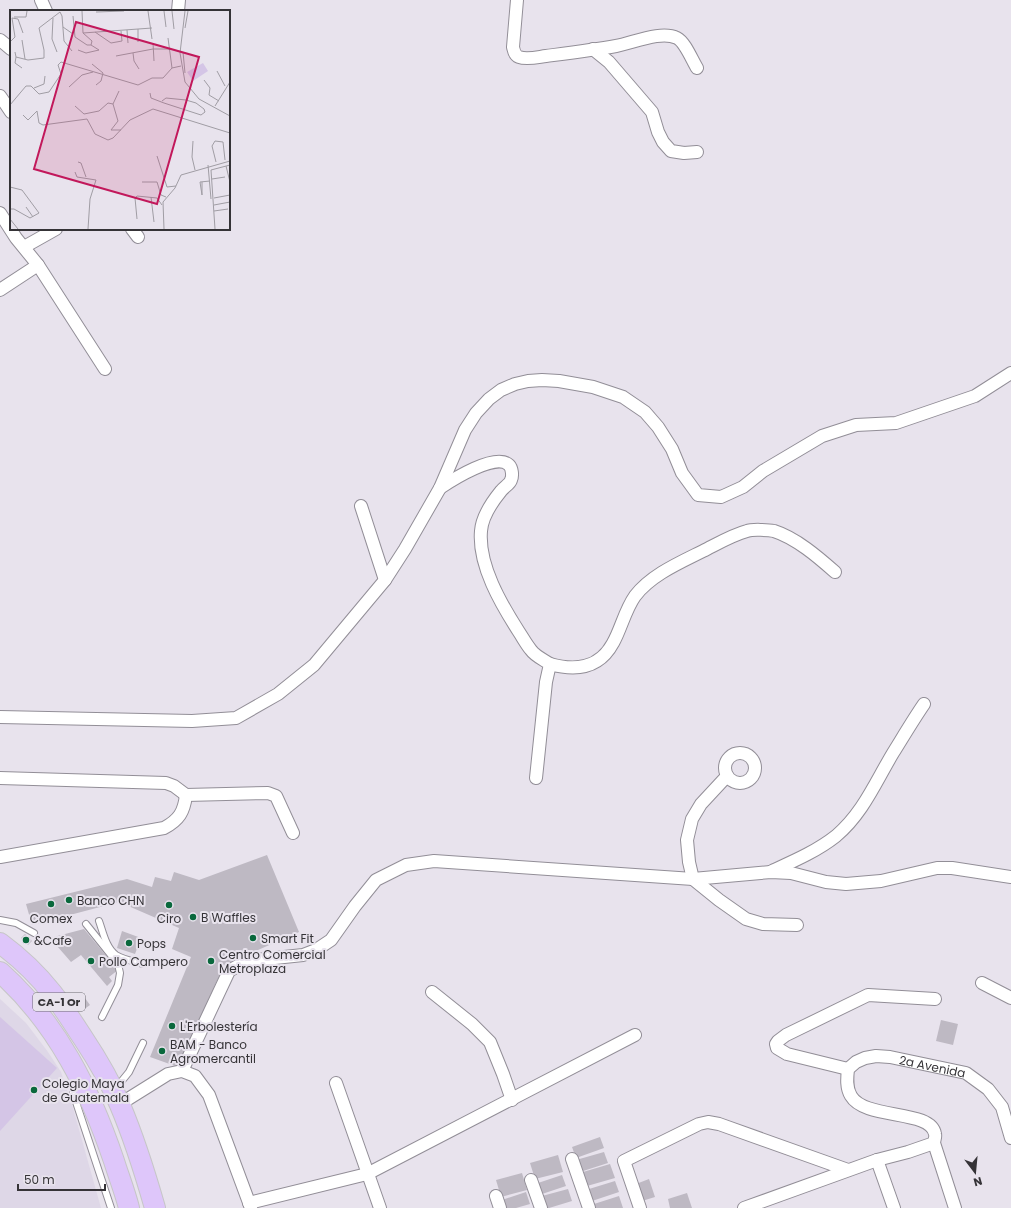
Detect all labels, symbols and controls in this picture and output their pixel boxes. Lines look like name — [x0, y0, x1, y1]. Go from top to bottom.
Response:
inset map — [10, 10, 230, 230]
place label: Banco CHN — [77, 892, 144, 909]
marker: Banco CHN — [64, 895, 74, 905]
marker: Comex — [46, 899, 56, 909]
marker: Ciro — [164, 900, 174, 910]
place label: B Waffles — [201, 909, 256, 926]
place label: Comex — [30, 910, 72, 927]
place label: Ciro — [157, 910, 182, 927]
marker: B Waffles — [188, 912, 198, 922]
place label: Smart Fit — [261, 930, 314, 947]
place label: &Cafe — [34, 932, 72, 949]
marker: Smart Fit — [248, 933, 258, 943]
marker: &Cafe — [21, 935, 31, 945]
place label: Pops — [137, 935, 166, 952]
marker: Pops — [124, 938, 134, 948]
place label: Centro Comercial Metroplaza — [219, 946, 326, 977]
place label: Pollo Campero — [99, 953, 188, 970]
marker: Pollo Campero — [86, 956, 96, 966]
marker: Centro Comercial Metroplaza — [206, 956, 216, 966]
road number: CA-1 Or — [33, 993, 85, 1011]
place label: L'Erbolestería — [180, 1018, 258, 1035]
marker: L'Erbolestería — [167, 1021, 177, 1031]
place label: BAM - Banco Agromercantil — [170, 1036, 256, 1067]
marker: BAM - Banco Agromercantil — [157, 1046, 167, 1056]
street label: 2a Avenida — [898, 1051, 967, 1081]
place label: Colegio Maya de Guatemala — [42, 1075, 129, 1106]
marker: Colegio Maya de Guatemala — [29, 1085, 39, 1095]
north arrow — [955, 1152, 995, 1192]
scale bar — [18, 1166, 105, 1192]
text: 50 m — [24, 1171, 55, 1188]
text: N — [972, 1173, 984, 1190]

